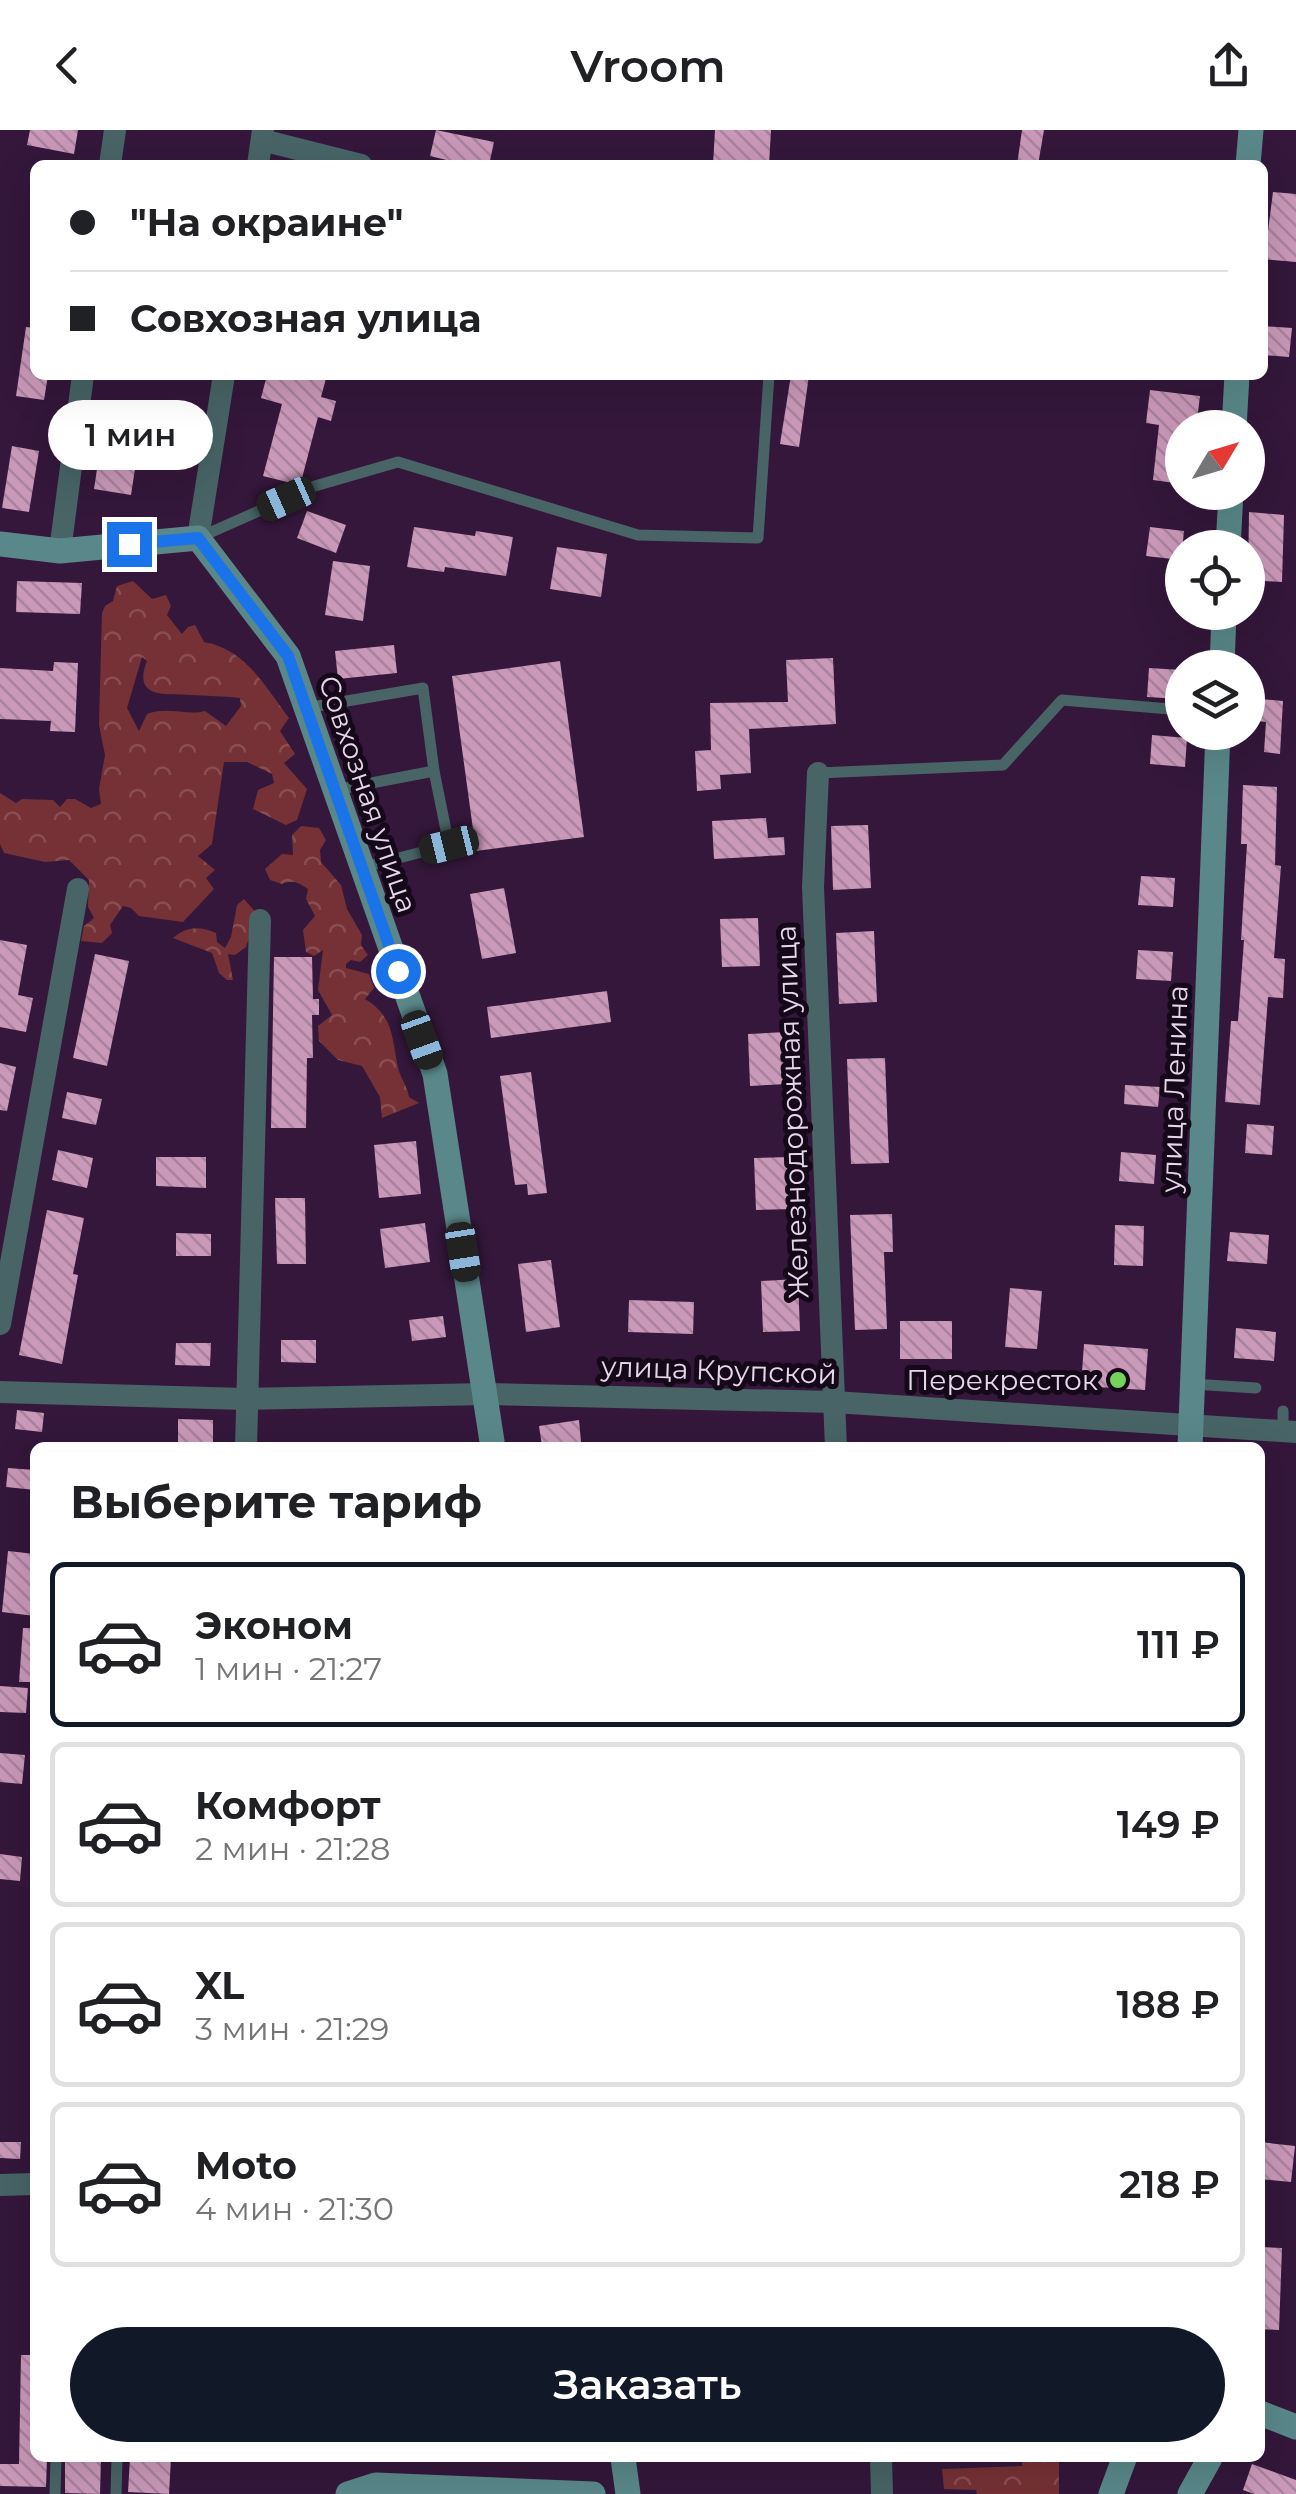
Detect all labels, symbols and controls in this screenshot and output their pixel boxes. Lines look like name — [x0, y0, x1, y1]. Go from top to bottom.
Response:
icon: back — [40, 38, 95, 93]
text: Vroom — [570, 38, 726, 93]
icon: share — [1201, 38, 1256, 93]
text: "На окраине" — [130, 199, 403, 246]
text: Совхозная улица — [130, 295, 481, 342]
callout: 1 мин — [46, 399, 212, 469]
north arrow — [1165, 410, 1265, 510]
map controls — [1165, 410, 1265, 750]
text: 1 мин — [85, 415, 176, 454]
car — [252, 473, 320, 525]
route end — [107, 522, 152, 567]
button: locate — [1165, 530, 1265, 630]
button: layers — [1165, 650, 1265, 750]
street label: Совхозная улица — [312, 671, 424, 917]
car — [416, 823, 482, 867]
street label: Железнодорожная улица — [768, 925, 816, 1299]
route start — [376, 949, 421, 994]
street label: улица Ленина — [1153, 985, 1195, 1194]
car — [398, 1007, 446, 1073]
car — [443, 1220, 483, 1284]
street label: улица Крупской — [599, 1349, 838, 1391]
place label: Перекресток — [906, 1363, 1098, 1397]
marker: Перекресток — [1107, 1369, 1129, 1391]
text: Выберите тариф — [70, 1474, 482, 1529]
icon: car — [75, 1600, 165, 1690]
text: Эконом — [195, 1602, 353, 1649]
text: 111 ₽ — [1137, 1621, 1220, 1668]
text: 1 мин · 21:27 — [195, 1649, 382, 1688]
icon: car — [75, 1780, 165, 1870]
text: Комфорт — [195, 1782, 381, 1829]
text: 149 ₽ — [1117, 1801, 1220, 1848]
text: 2 мин · 21:28 — [195, 1829, 390, 1868]
icon: car — [75, 1960, 165, 2050]
text: XL — [195, 1962, 244, 2009]
text: 188 ₽ — [1117, 1981, 1220, 2028]
text: 3 мин · 21:29 — [195, 2009, 389, 2048]
icon: car — [75, 2140, 165, 2230]
text: Moto — [195, 2142, 297, 2189]
text: 218 ₽ — [1119, 2161, 1220, 2208]
text: 4 мин · 21:30 — [195, 2189, 394, 2228]
button: Заказать — [70, 2327, 1225, 2442]

